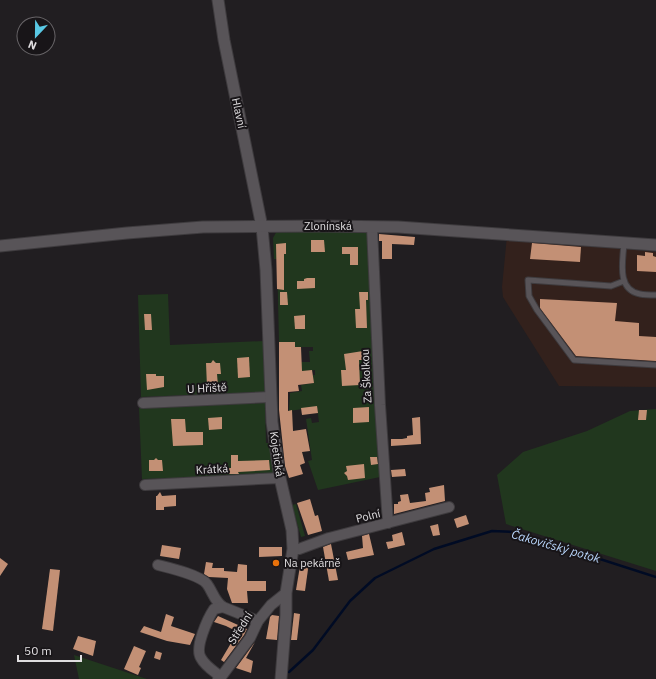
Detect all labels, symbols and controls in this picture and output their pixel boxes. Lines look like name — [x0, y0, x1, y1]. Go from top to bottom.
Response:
north arrow — [16, 16, 56, 56]
text: N — [26, 37, 39, 53]
street label: Hlavní — [229, 96, 249, 130]
street label: Zlonínská — [304, 219, 352, 233]
street label: Za Školkou — [358, 349, 374, 403]
street label: U Hřiště — [187, 380, 227, 396]
street label: Kojetická — [267, 431, 287, 478]
street label: Krátká — [196, 461, 229, 477]
street label: Polní — [354, 506, 382, 526]
water label: Čakovičský potok — [510, 526, 603, 566]
place label: Na pekárně — [284, 556, 341, 570]
marker: Na pekárně — [271, 558, 281, 568]
street label: Střední — [225, 609, 256, 647]
scale bar — [18, 637, 81, 663]
text: 50 m — [24, 643, 52, 658]

